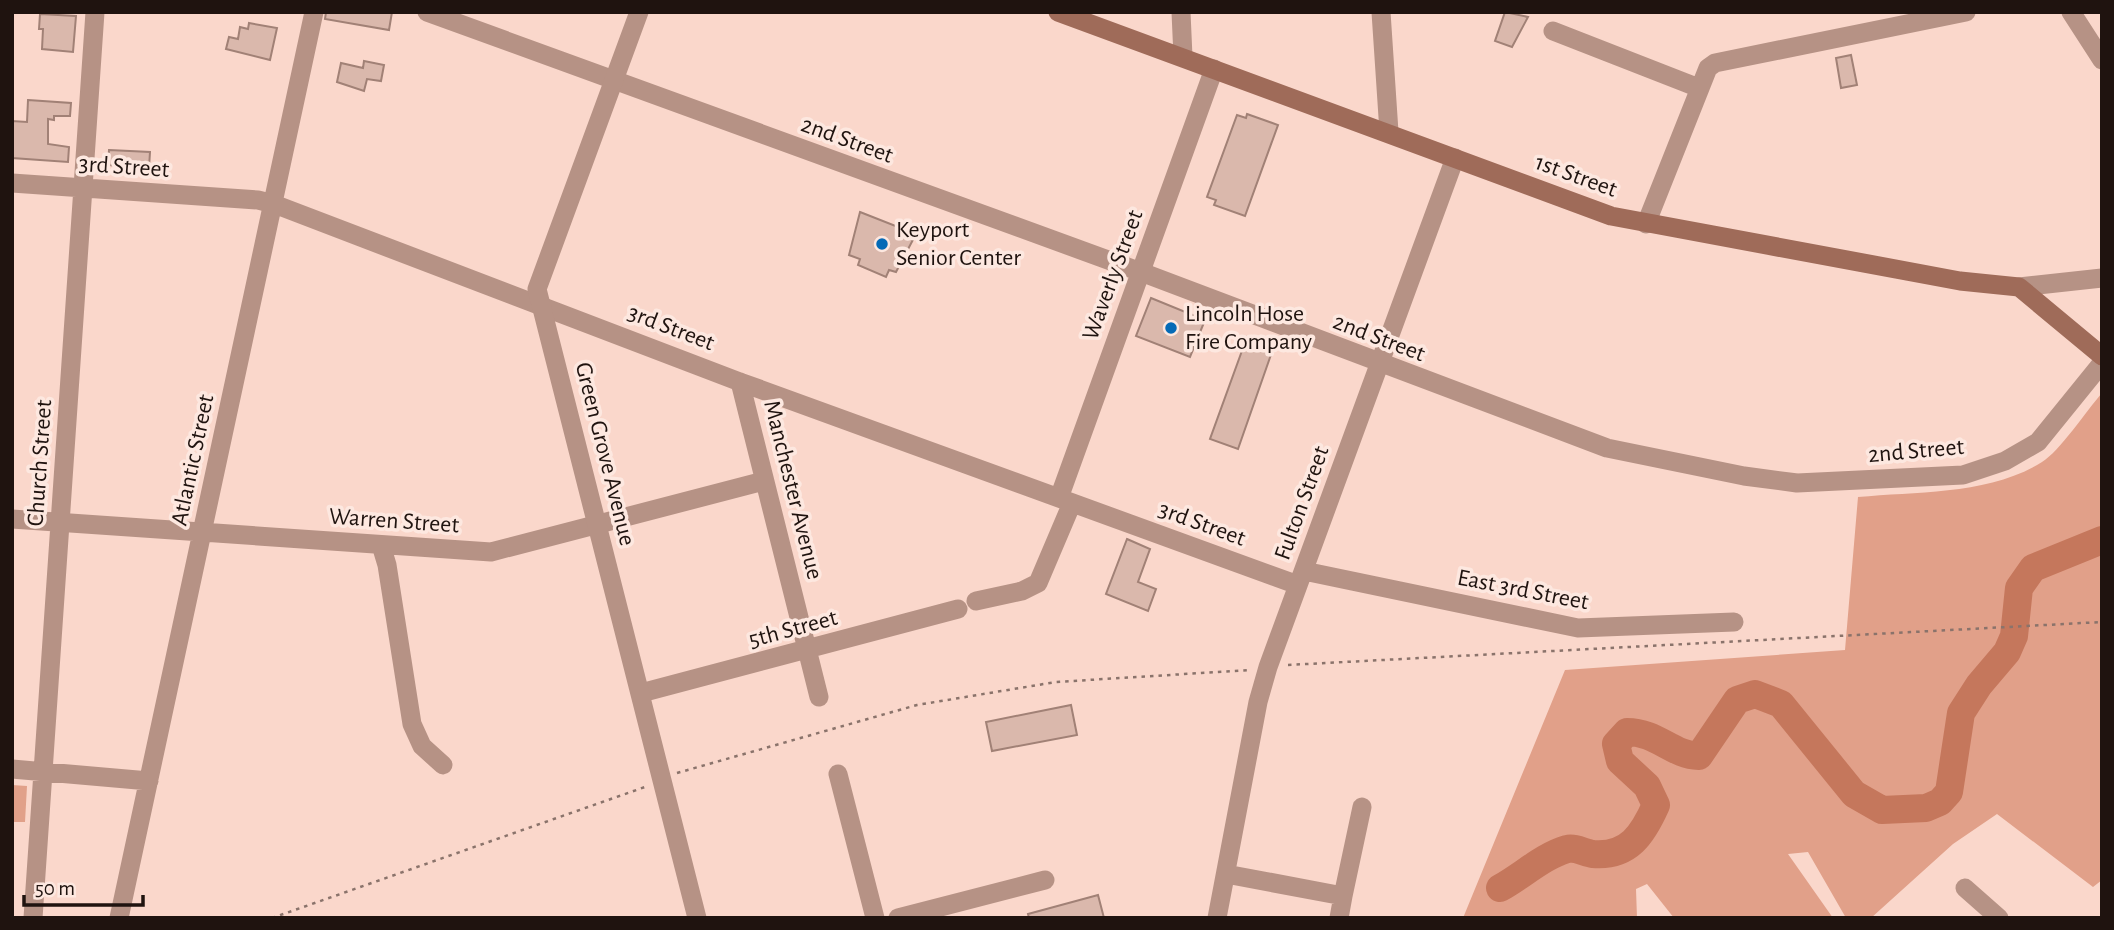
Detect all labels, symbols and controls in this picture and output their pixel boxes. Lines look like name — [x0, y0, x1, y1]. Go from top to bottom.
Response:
street label: 2nd Street — [798, 112, 897, 168]
street label: 1st Street — [1532, 150, 1620, 202]
street label: 3rd Street — [78, 152, 170, 182]
street label: Waverly Street — [1078, 207, 1148, 343]
place label: Keyport Senior Center — [896, 218, 1021, 270]
marker: Keyport Senior Center — [874, 236, 890, 252]
street label: 3rd Street — [624, 301, 718, 356]
place label: Lincoln Hose Fire Company — [1185, 302, 1312, 354]
street label: 2nd Street — [1330, 310, 1429, 367]
marker: Lincoln Hose Fire Company — [1163, 320, 1179, 336]
street label: Green Grove Avenue — [571, 360, 639, 548]
street label: Atlantic Street — [167, 392, 219, 528]
street label: Manchester Avenue — [759, 398, 827, 582]
street label: Church Street — [24, 399, 56, 527]
street label: 2nd Street — [1867, 435, 1965, 467]
street label: Fulton Street — [1270, 443, 1334, 563]
street label: 3rd Street — [1155, 497, 1249, 551]
street label: Warren Street — [328, 504, 460, 538]
street label: East 3rd Street — [1455, 566, 1591, 615]
street label: 5th Street — [746, 606, 840, 652]
scale bar — [24, 864, 144, 908]
text: 50 m — [35, 878, 75, 899]

